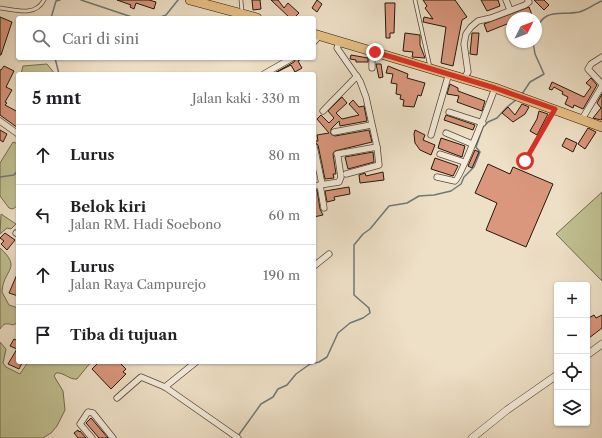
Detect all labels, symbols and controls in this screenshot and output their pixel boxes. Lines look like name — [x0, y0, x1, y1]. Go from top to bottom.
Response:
north arrow — [506, 12, 542, 48]
search box — [16, 16, 316, 60]
icon: search — [30, 27, 52, 49]
text: Cari di sini — [62, 29, 139, 48]
route end — [366, 43, 384, 61]
text: 5 mnt — [32, 88, 81, 108]
text: Jalan kaki · 330 m — [192, 90, 300, 106]
icon: ahead — [32, 144, 54, 166]
text: Lurus — [70, 145, 115, 164]
text: 80 m — [268, 147, 300, 163]
route start — [516, 152, 534, 170]
text: Belok kiri — [70, 197, 146, 216]
icon: left — [32, 204, 54, 226]
text: 60 m — [269, 207, 300, 223]
text: Jalan RM. Hadi Soebono — [70, 216, 221, 232]
text: Lurus — [70, 257, 115, 276]
icon: ahead — [32, 264, 54, 286]
text: 190 m — [263, 267, 300, 283]
text: Jalan Raya Campurejo — [70, 276, 206, 292]
map controls — [554, 282, 590, 426]
button: + — [554, 282, 590, 318]
button: − — [554, 318, 590, 354]
icon: arrive — [32, 324, 54, 346]
text: Tiba di tujuan — [70, 325, 178, 344]
button: locate — [554, 354, 590, 390]
button: layers — [554, 390, 590, 426]

